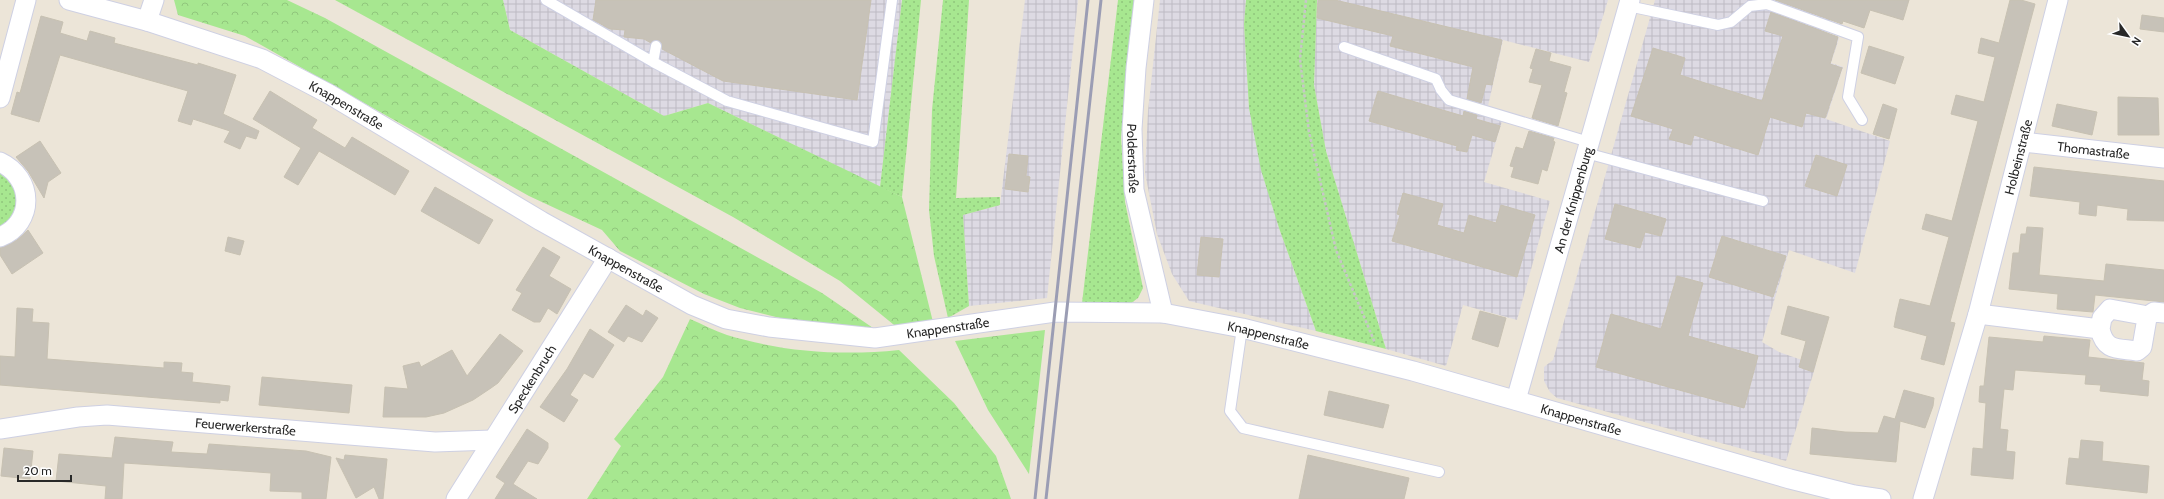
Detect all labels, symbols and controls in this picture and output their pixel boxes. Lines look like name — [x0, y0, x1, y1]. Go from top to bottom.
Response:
north arrow — [2108, 16, 2148, 56]
text: N — [2128, 34, 2144, 49]
street label: Knappenstraße — [306, 77, 387, 133]
street label: Holbeinstraße — [2001, 117, 2035, 196]
street label: Polderstraße — [1124, 123, 1142, 194]
street label: Thomastraße — [2056, 138, 2131, 162]
street label: An der Knippenburg — [1550, 145, 1596, 255]
street label: Knappenstraße — [586, 241, 667, 296]
street label: Knappenstraße — [905, 314, 991, 341]
street label: Knappenstraße — [1226, 317, 1311, 353]
street label: Speckenbruch — [504, 342, 559, 416]
street label: Knappenstraße — [1539, 400, 1624, 438]
street label: Feuerwerkerstraße — [195, 414, 297, 439]
scale bar — [18, 457, 71, 483]
text: 20 m — [24, 463, 52, 478]

